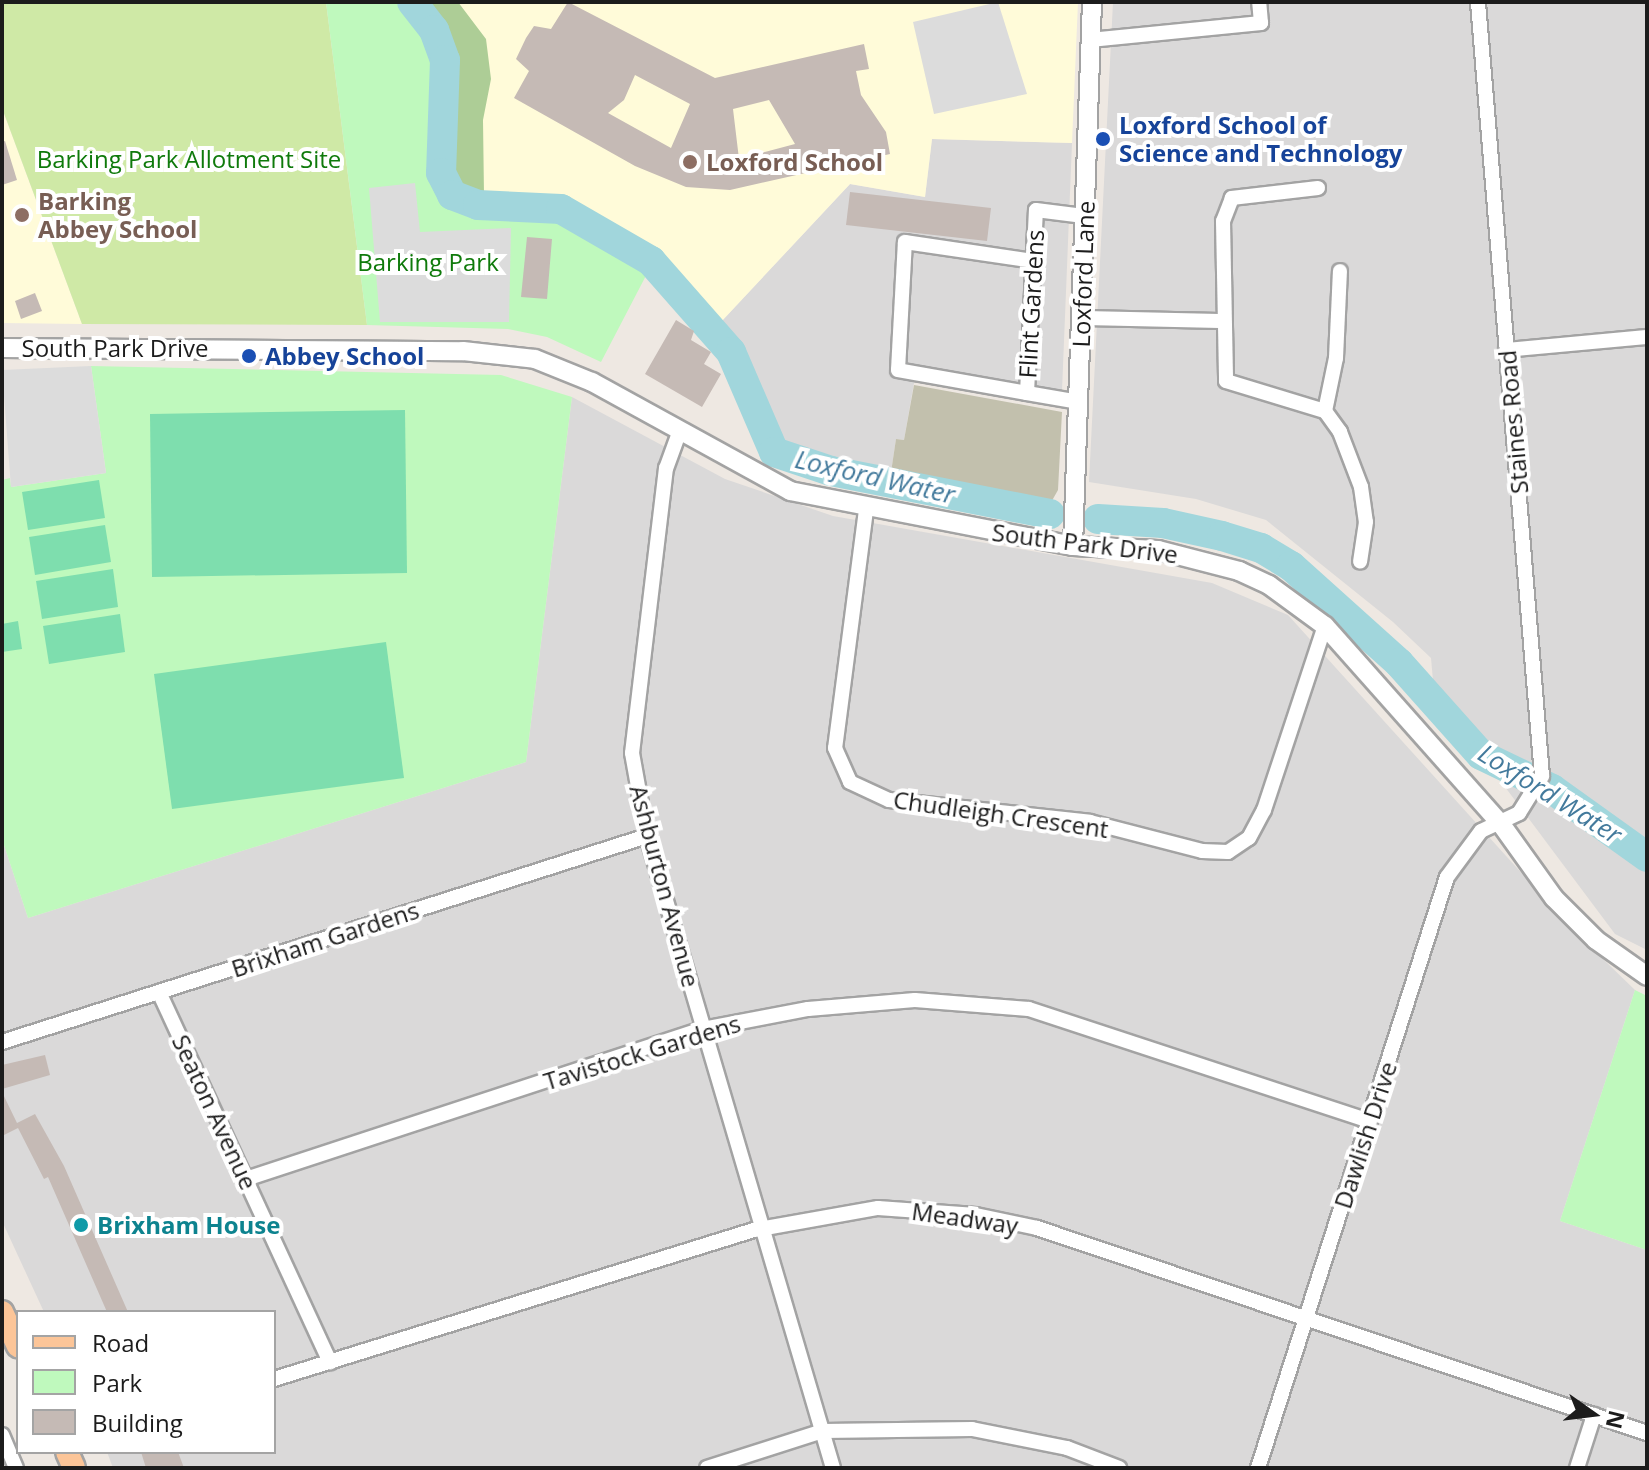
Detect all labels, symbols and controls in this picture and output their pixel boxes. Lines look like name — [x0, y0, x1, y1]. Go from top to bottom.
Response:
place label: Loxford School of Science and Technology — [1119, 111, 1402, 167]
marker: Loxford School of Science and Technology — [1094, 130, 1112, 148]
park label: Barking Park Allotment Site — [37, 145, 341, 173]
place label: Loxford School — [706, 148, 883, 176]
marker: Loxford School — [681, 153, 699, 171]
place label: Barking Abbey School — [38, 187, 197, 243]
street label: Loxford Lane — [1066, 200, 1100, 348]
marker: Barking Abbey School — [13, 206, 31, 224]
street label: Flint Gardens — [1013, 229, 1049, 379]
park label: Barking Park — [357, 248, 499, 276]
street label: South Park Drive — [22, 334, 208, 362]
place label: Abbey School — [265, 342, 424, 370]
marker: Abbey School — [240, 347, 258, 365]
street label: Staines Road — [1492, 349, 1534, 495]
water label: Loxford Water — [792, 443, 958, 511]
street label: South Park Drive — [990, 517, 1180, 569]
water label: Loxford Water — [1473, 738, 1627, 850]
street label: Ashburton Avenue — [624, 782, 706, 990]
street label: Chudleigh Crescent — [892, 785, 1110, 843]
street label: Brixham Gardens — [228, 895, 422, 983]
street label: Tavistock Gardens — [540, 1008, 744, 1096]
street label: Seaton Avenue — [167, 1030, 263, 1194]
street label: Dawlish Drive — [1328, 1058, 1402, 1212]
street label: Meadway — [910, 1196, 1020, 1240]
place label: Brixham House — [97, 1211, 280, 1239]
marker: Brixham House — [72, 1216, 90, 1234]
legend — [16, 1310, 276, 1454]
text: Road — [92, 1326, 149, 1359]
text: Park — [92, 1366, 142, 1399]
north arrow — [1553, 1374, 1633, 1454]
text: Building — [92, 1406, 183, 1439]
text: N — [1600, 1407, 1633, 1432]

